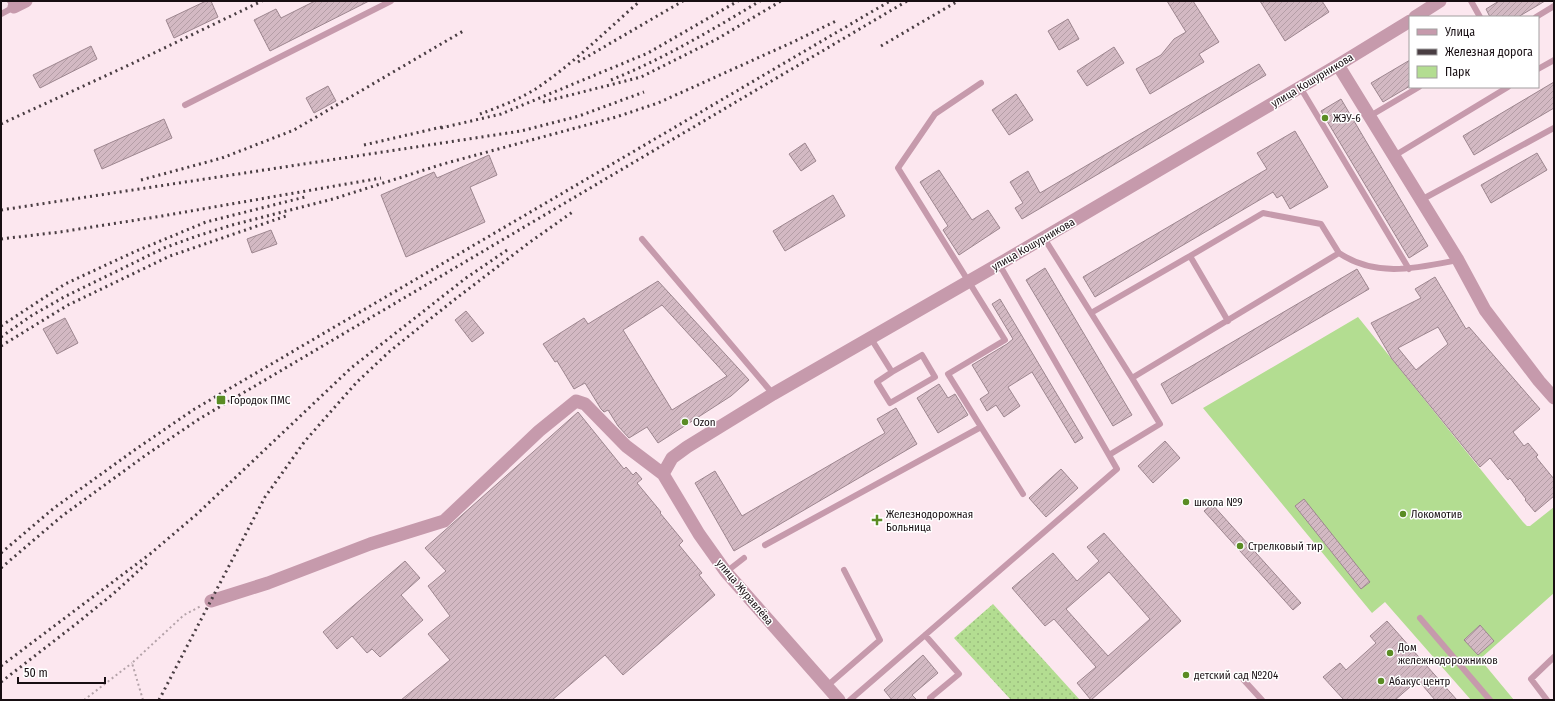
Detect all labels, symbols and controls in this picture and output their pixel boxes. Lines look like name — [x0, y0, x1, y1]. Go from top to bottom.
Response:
legend — [1409, 16, 1539, 88]
text: Улица — [1444, 25, 1475, 39]
text: Железная дорога — [1445, 45, 1533, 59]
street label: улица Кошурникова — [1269, 51, 1356, 110]
text: Парк — [1445, 65, 1471, 79]
place label: ЖЭУ-6 — [1333, 112, 1361, 125]
marker: ЖЭУ-6 — [1320, 113, 1330, 123]
street label: улица Кошурникова — [989, 215, 1077, 273]
marker: Городок ПМС — [215, 394, 227, 406]
place label: Городок ПМС — [230, 394, 291, 407]
place label: Ozon — [693, 416, 716, 429]
marker: Ozon — [680, 417, 690, 427]
place label: школа №9 — [1194, 496, 1243, 509]
marker: школа №9 — [1181, 497, 1191, 507]
place label: Железнодорожная Больница — [886, 508, 973, 534]
place label: Локомотив — [1411, 508, 1462, 521]
marker: Локомотив — [1398, 509, 1408, 519]
marker: Железнодорожная Больница — [871, 514, 883, 526]
place label: Стрелковый тир — [1248, 540, 1323, 553]
marker: Стрелковый тир — [1235, 541, 1245, 551]
street label: улица Журавлёва — [713, 557, 776, 628]
place label: Дом жележнодорожников — [1397, 641, 1498, 667]
marker: Дом жележнодорожников — [1385, 648, 1395, 658]
scale bar — [18, 659, 105, 685]
text: 50 m — [24, 666, 48, 680]
place label: детский сад №204 — [1194, 669, 1279, 682]
marker: детский сад №204 — [1181, 670, 1191, 680]
place label: Абакус центр — [1389, 675, 1451, 688]
marker: Абакус центр — [1376, 676, 1386, 686]

